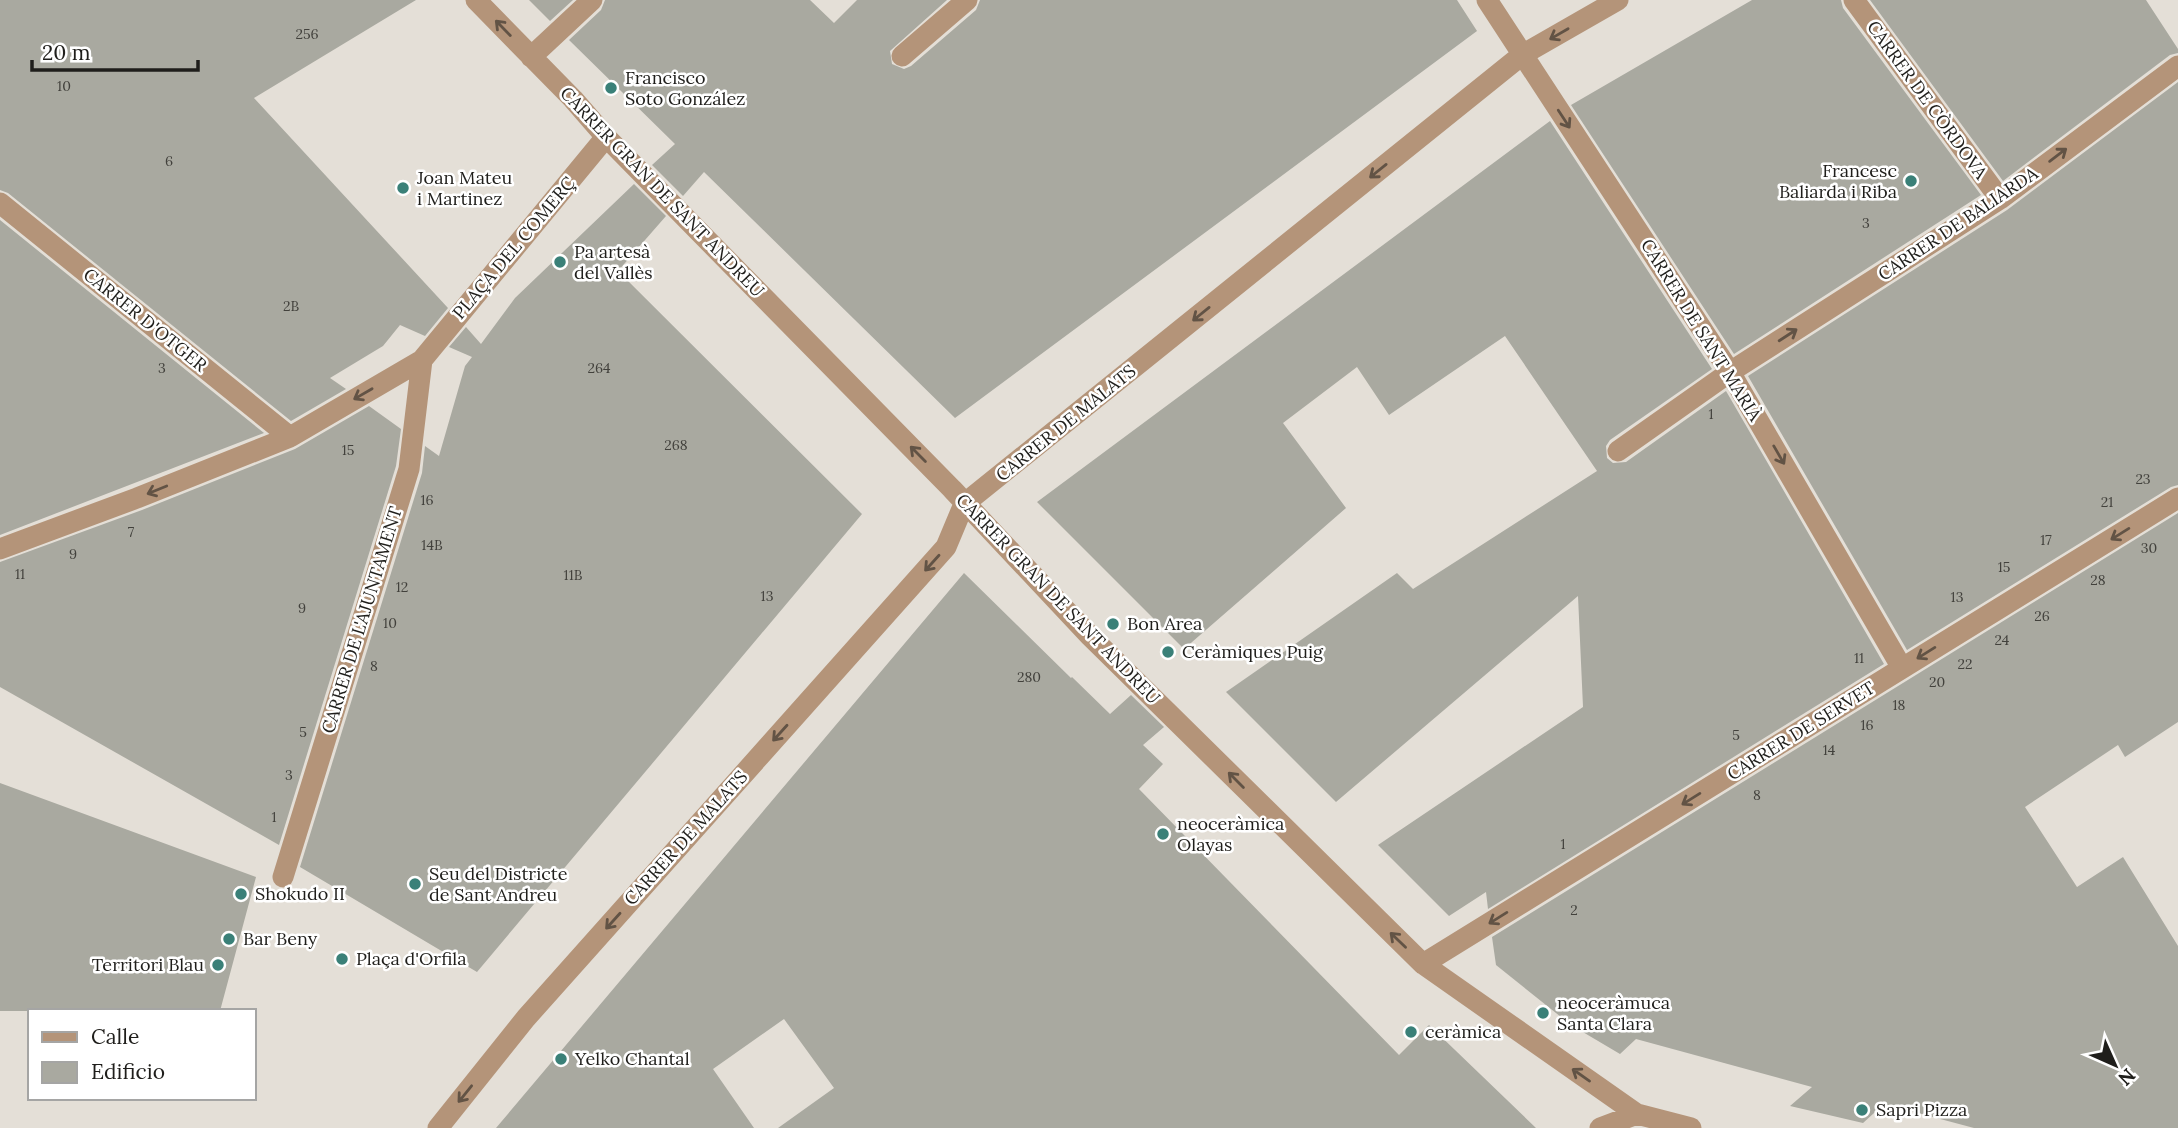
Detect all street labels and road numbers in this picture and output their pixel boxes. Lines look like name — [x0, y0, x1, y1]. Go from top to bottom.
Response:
street label: CARRER DE CÒRDOVA — [1862, 16, 1993, 184]
street label: CARRER GRAN DE SANT ANDREU — [555, 82, 769, 302]
street label: CARRER DE BALIARDA — [1873, 161, 2043, 286]
street label: PLAÇA DEL COMERÇ — [447, 171, 580, 324]
street label: CARRER DE SANT MARIÀ — [1636, 234, 1767, 426]
street label: CARRER D'OTGER — [79, 263, 212, 377]
street label: CARRER DE MALATS — [991, 359, 1140, 486]
street label: CARRER GRAN DE SANT ANDREU — [951, 489, 1165, 709]
street label: CARRER DE L'AJUNTAMENT — [316, 503, 407, 736]
street label: CARRER DE SERVET — [1723, 676, 1879, 785]
street label: CARRER DE MALATS — [619, 765, 752, 910]

